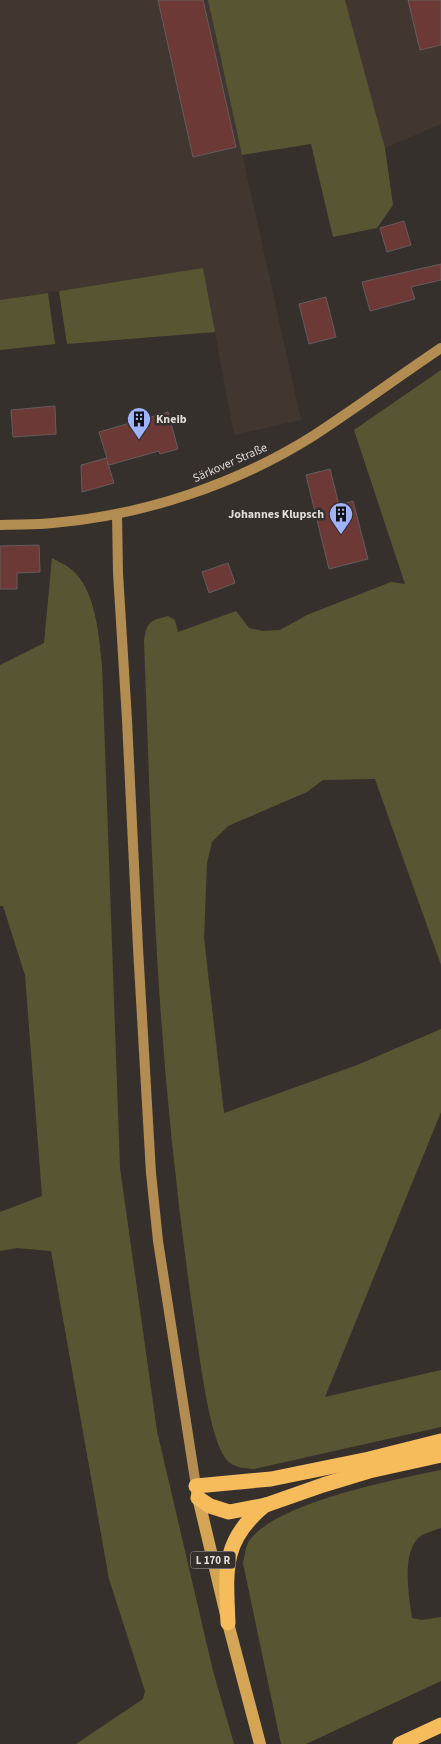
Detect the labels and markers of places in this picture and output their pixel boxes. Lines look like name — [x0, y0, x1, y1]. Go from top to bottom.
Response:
building icon: Kneib — [126, 406, 152, 440]
place label: Kneib — [156, 411, 187, 428]
building icon: Johannes Klupsch — [328, 501, 354, 535]
place label: Johannes Klupsch — [228, 506, 324, 523]

